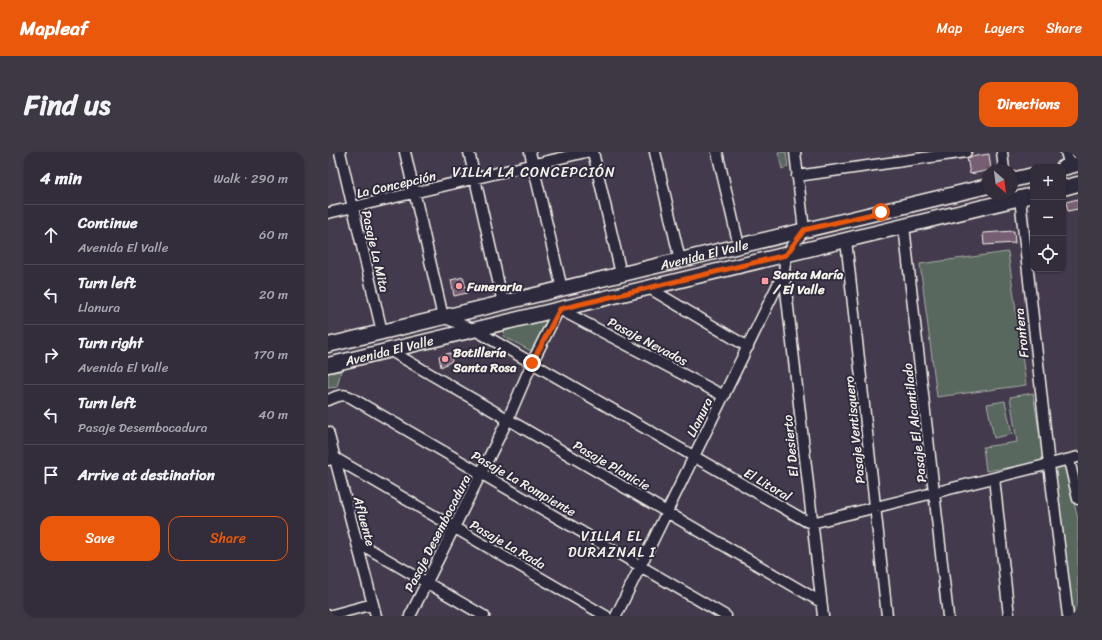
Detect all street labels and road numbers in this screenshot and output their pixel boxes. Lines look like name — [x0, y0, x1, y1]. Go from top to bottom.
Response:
street label: La Concepción — [354, 164, 438, 205]
street label: Pasaje La Mita — [355, 208, 396, 295]
street label: Avenida El Valle — [657, 233, 751, 277]
street label: Frontera — [1007, 307, 1036, 359]
street label: Pasaje Nevados — [603, 311, 692, 372]
street label: Avenida El Valle — [342, 329, 436, 373]
street label: Pasaje El Alcantilado — [896, 361, 933, 484]
street label: Pasaje Ventisquero — [837, 374, 872, 485]
street label: Llanura — [680, 393, 719, 441]
street label: El Desierto — [776, 413, 805, 478]
street label: Pasaje Planicie — [569, 434, 655, 497]
street label: Pasaje La Rompiente — [467, 444, 581, 523]
street label: El Litoral — [740, 462, 796, 507]
street label: Pasaje Desembocadura — [398, 470, 477, 596]
street label: Afluente — [347, 493, 382, 549]
street label: Pasaje La Rada — [465, 513, 550, 576]

